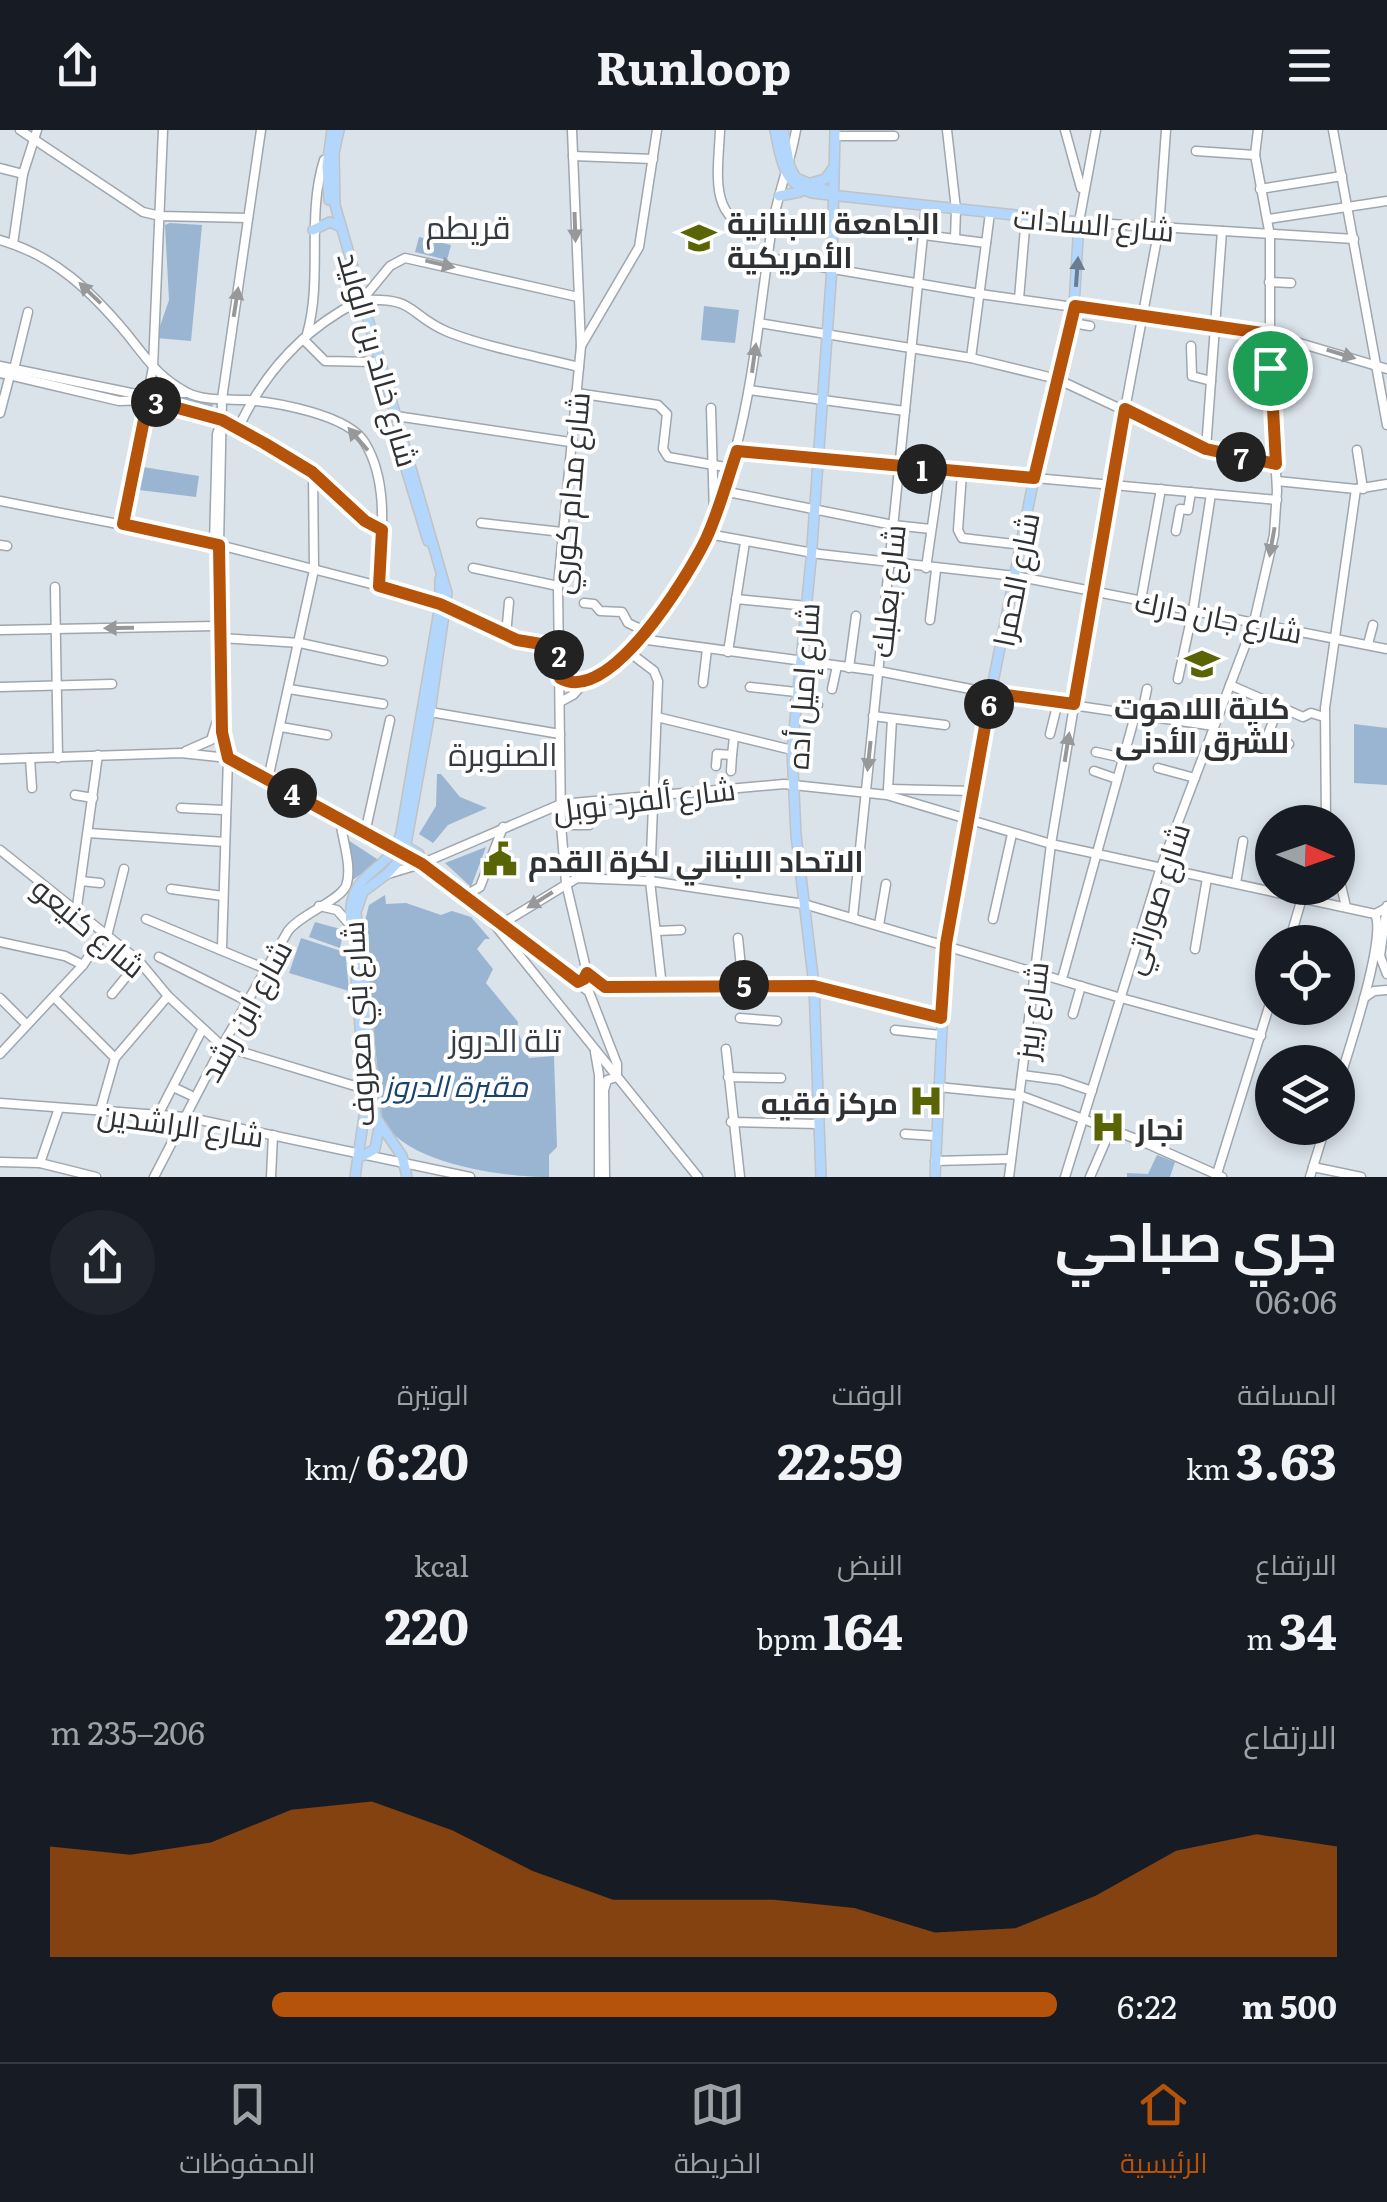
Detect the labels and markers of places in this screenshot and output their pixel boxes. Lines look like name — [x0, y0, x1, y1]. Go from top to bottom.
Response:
place label: الجامعة اللبنانية الأمريكية — [727, 199, 940, 277]
school or university icon: الجامعة اللبنانية الأمريكية — [680, 219, 718, 257]
pin — [1228, 326, 1313, 411]
pin: 3 — [131, 377, 181, 427]
pin: 7 — [1216, 432, 1266, 482]
pin: 1 — [897, 444, 947, 494]
pin: 2 — [534, 630, 584, 680]
school or university icon: كلية اللاهوت للشرق الأدنى — [1183, 645, 1221, 683]
pin: 6 — [964, 679, 1014, 729]
place label: كلية اللاهوت للشرق الأدنى — [1114, 684, 1290, 762]
pin: 4 — [267, 768, 317, 818]
place label: الاتحاد اللبناني لكرة القدم — [528, 837, 864, 886]
public building icon: الاتحاد اللبناني لكرة القدم — [481, 840, 519, 878]
pin: 5 — [719, 960, 769, 1010]
place label: مركز فقيه — [761, 1079, 898, 1123]
hospital icon: مركز فقيه — [907, 1082, 945, 1120]
place label: نجار — [1135, 1105, 1184, 1149]
hospital icon: نجار — [1089, 1108, 1127, 1146]

